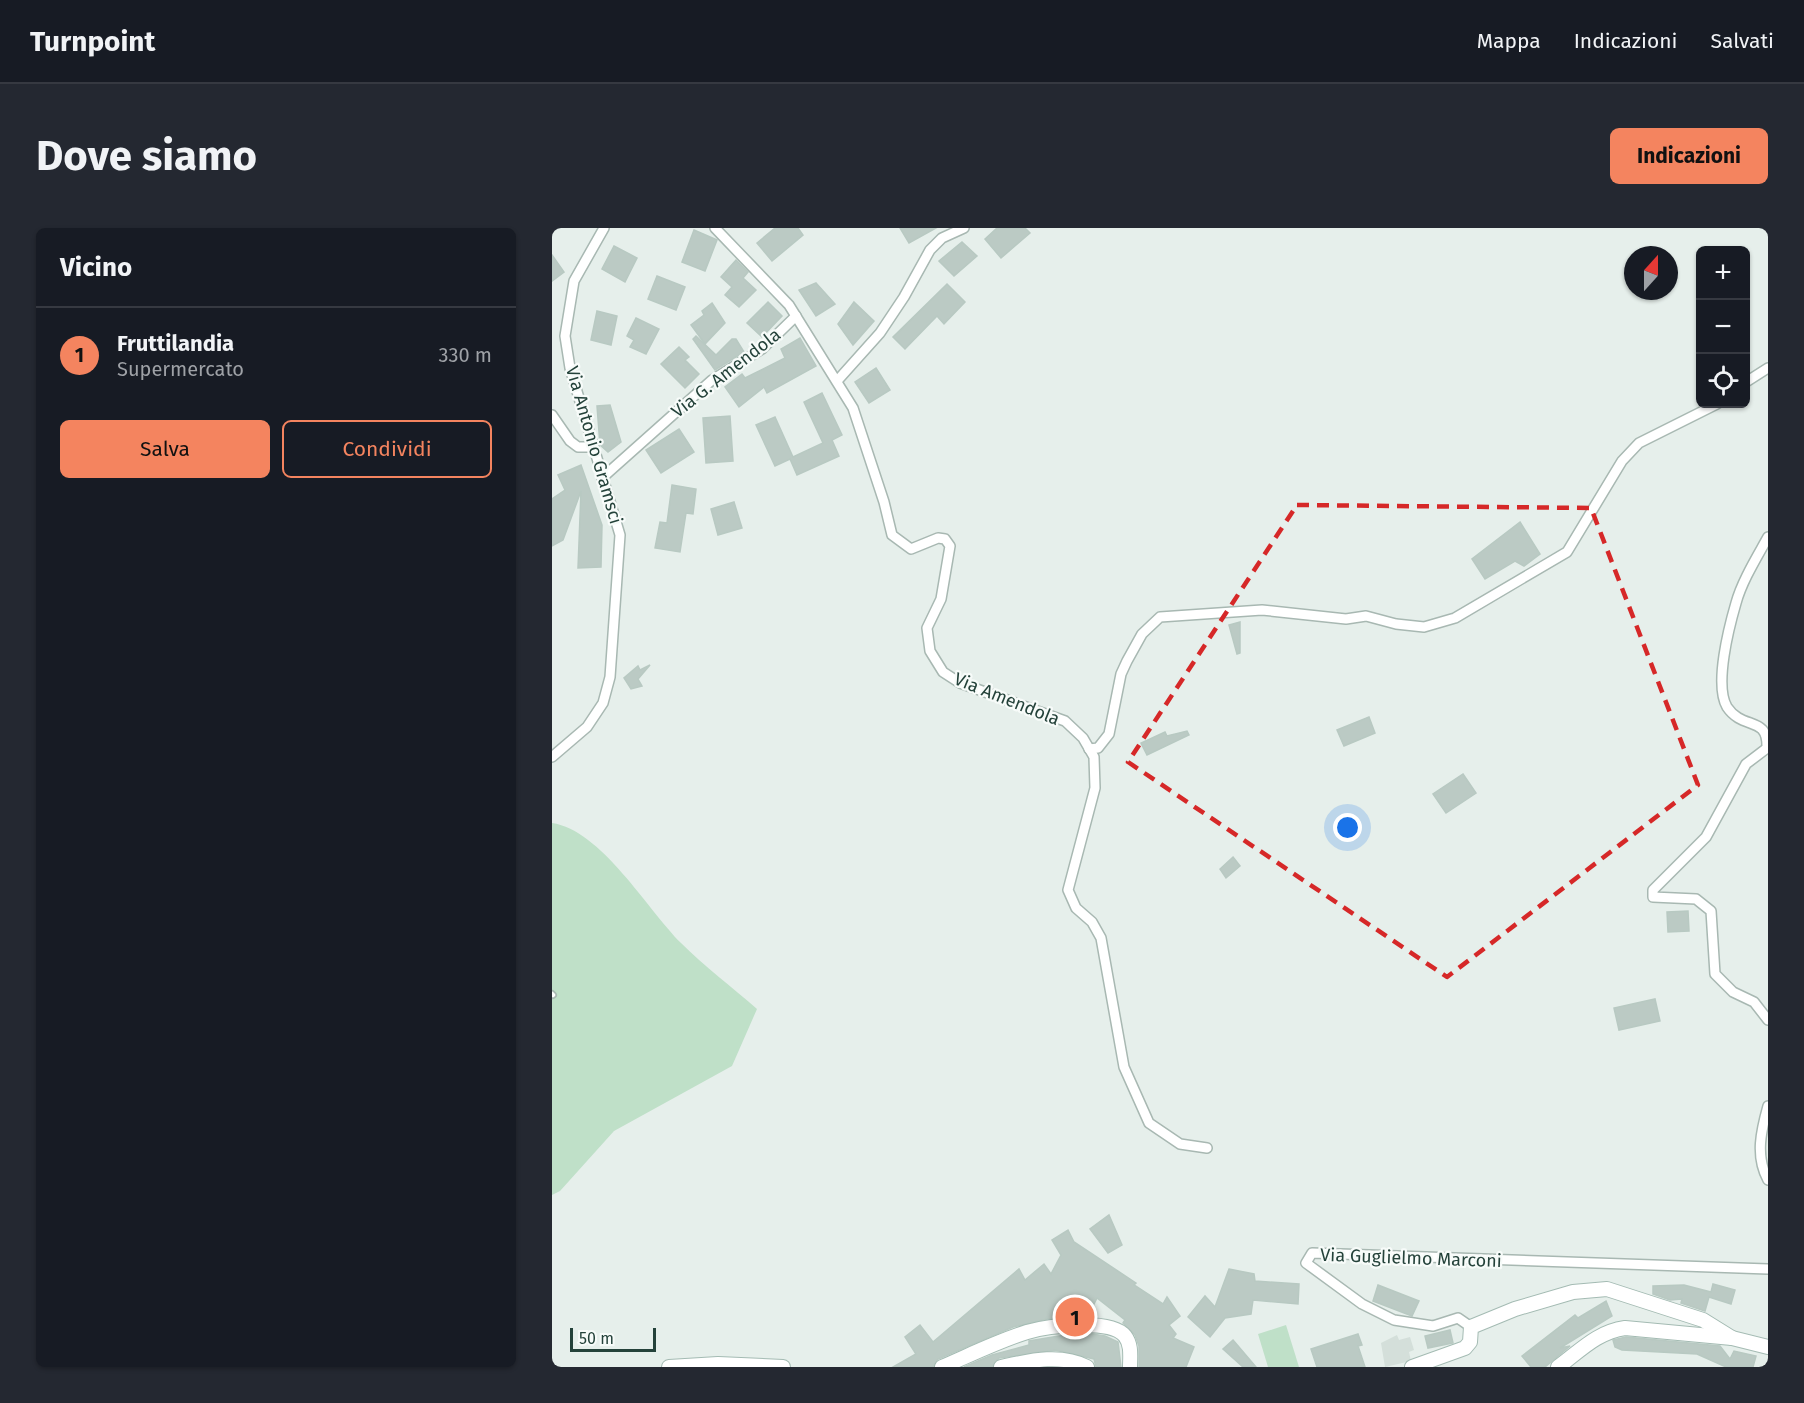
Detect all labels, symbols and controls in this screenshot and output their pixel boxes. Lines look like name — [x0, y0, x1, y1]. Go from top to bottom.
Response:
text: Turnpoint — [30, 25, 155, 58]
text: Mappa — [1477, 28, 1541, 54]
text: Indicazioni — [1574, 28, 1677, 54]
text: Salvati — [1710, 28, 1774, 54]
button: Indicazioni — [1610, 128, 1768, 184]
text: Dove siamo — [36, 131, 257, 181]
north arrow — [1624, 246, 1678, 300]
map controls — [1696, 246, 1750, 408]
button: + — [1696, 246, 1750, 300]
text: Vicino — [60, 252, 132, 283]
button: − — [1696, 300, 1750, 354]
street label: Via G. Amendola — [667, 324, 785, 422]
text: Fruttilandia — [117, 330, 234, 357]
text: 1 — [75, 343, 84, 367]
text: 330 m — [438, 343, 492, 367]
button: locate — [1696, 354, 1750, 408]
text: Supermercato — [117, 357, 244, 381]
street label: Via Antonio Gramsci — [561, 364, 627, 526]
button: Salva — [60, 420, 270, 478]
button: Condividi — [282, 420, 492, 478]
street label: Via Amendola — [951, 668, 1063, 730]
your location — [1333, 813, 1362, 842]
street label: Via Guglielmo Marconi — [1320, 1244, 1502, 1272]
pin: 1 — [1056, 1294, 1094, 1340]
scale bar — [570, 1325, 656, 1352]
text: 50 m — [579, 1329, 614, 1348]

